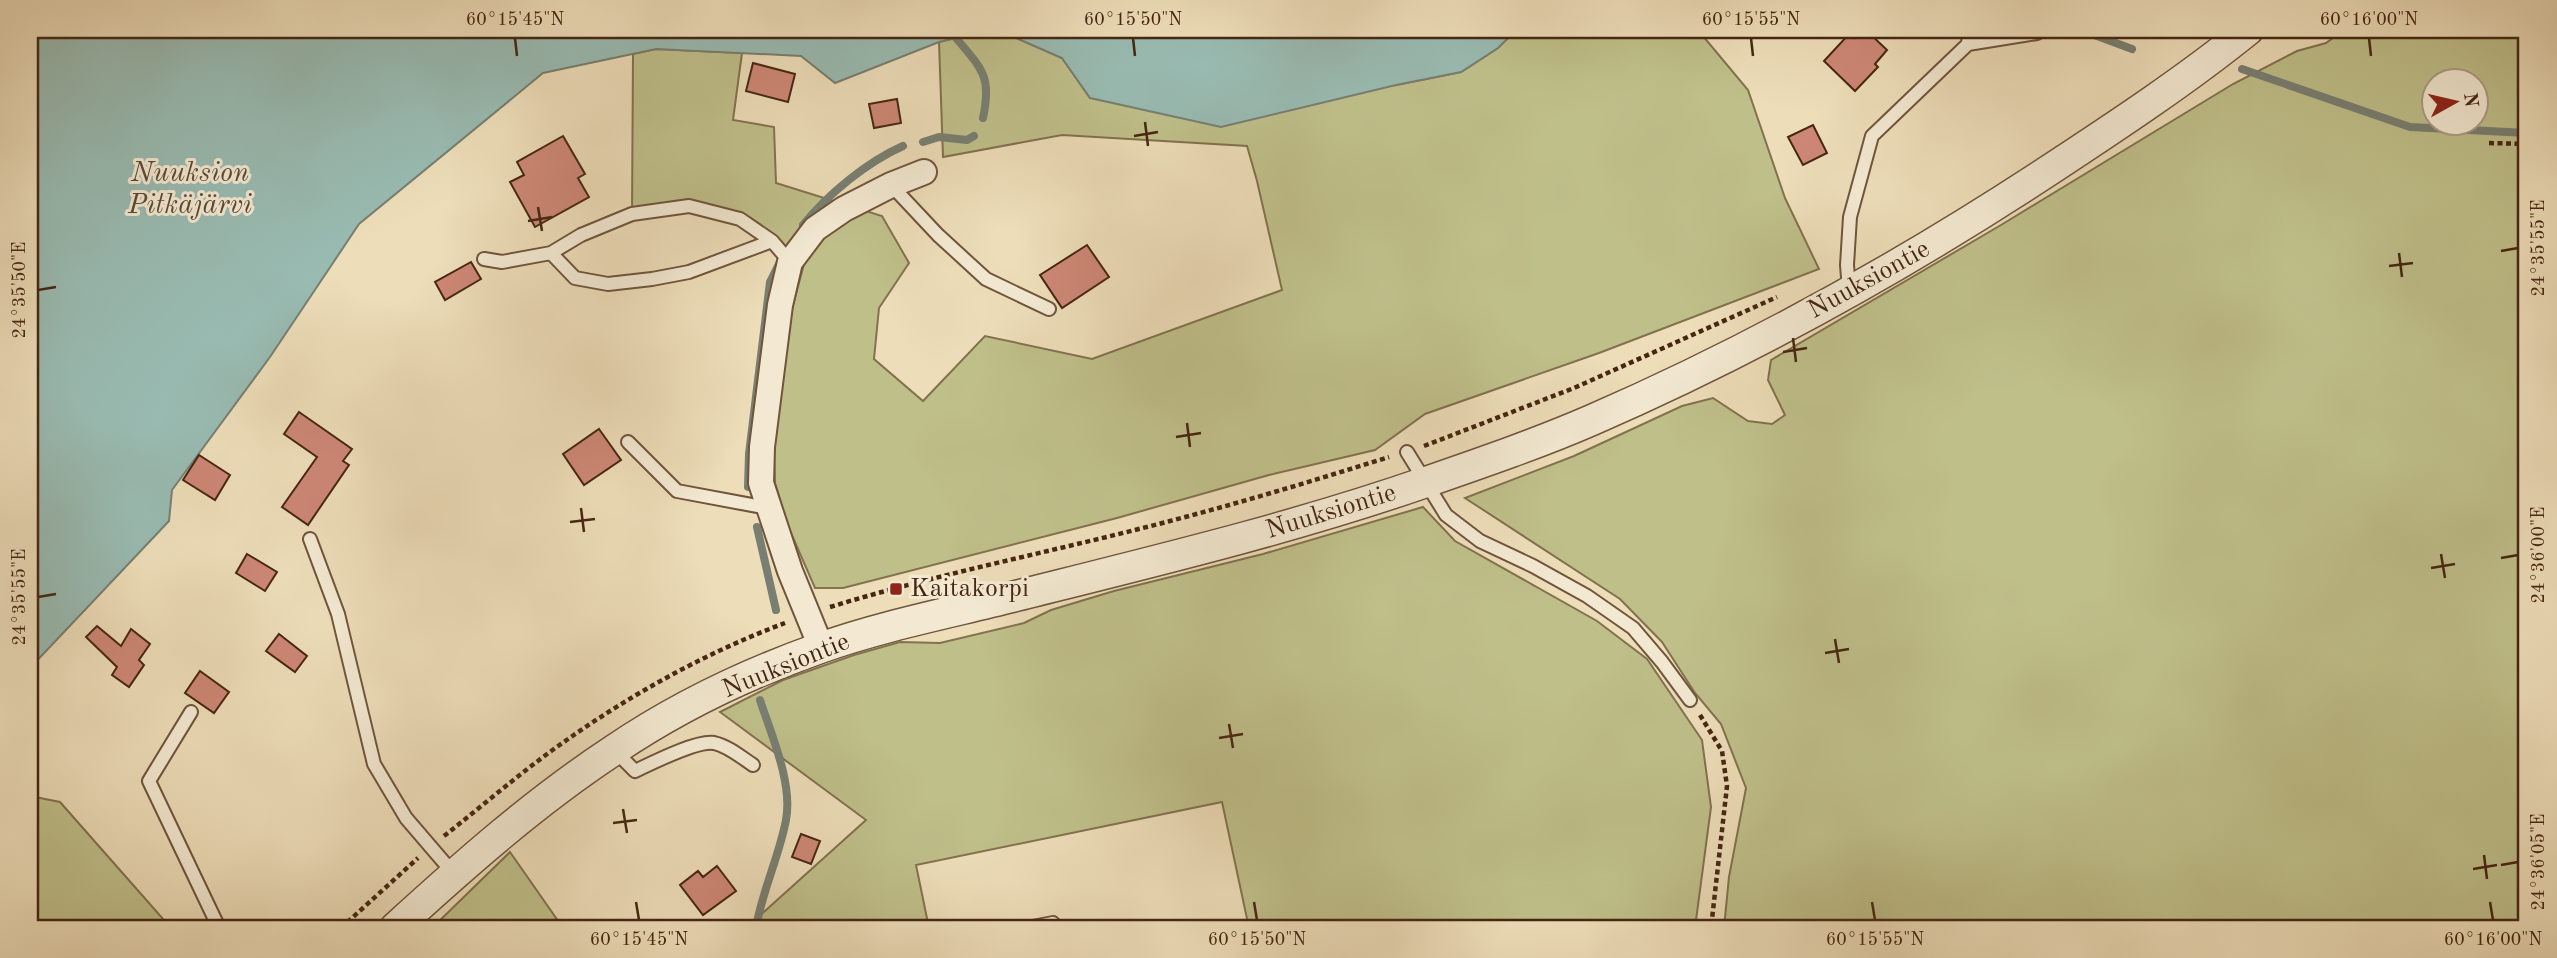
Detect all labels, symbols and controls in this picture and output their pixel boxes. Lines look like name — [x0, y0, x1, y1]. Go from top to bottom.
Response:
text: 60°15'45"N — [466, 11, 564, 29]
text: 60°15'50"N — [1084, 11, 1182, 29]
text: 60°15'55"N — [1702, 11, 1800, 29]
text: 60°16'00"N — [2320, 11, 2418, 29]
north arrow — [2420, 66, 2490, 136]
text: N — [2459, 91, 2480, 109]
water label: Nuuksion Pitkäjärvi — [127, 160, 252, 220]
text: 24°35'55"E — [2530, 200, 2548, 296]
street label: Nuuksiontie — [1804, 236, 1934, 324]
text: 24°35'50"E — [11, 242, 29, 338]
street label: Nuuksiontie — [1263, 480, 1399, 544]
text: 24°36'00"E — [2530, 507, 2548, 603]
text: 24°35'55"E — [11, 549, 29, 645]
place label: Kaitakorpi — [910, 576, 1029, 602]
marker: Kaitakorpi — [888, 581, 904, 597]
street label: Nuuksiontie — [719, 629, 853, 703]
text: 24°36'05"E — [2530, 814, 2548, 910]
text: 60°15'45"N — [590, 931, 688, 949]
text: 60°15'50"N — [1208, 931, 1306, 949]
text: 60°15'55"N — [1826, 931, 1924, 949]
text: 60°16'00"N — [2444, 931, 2542, 949]

